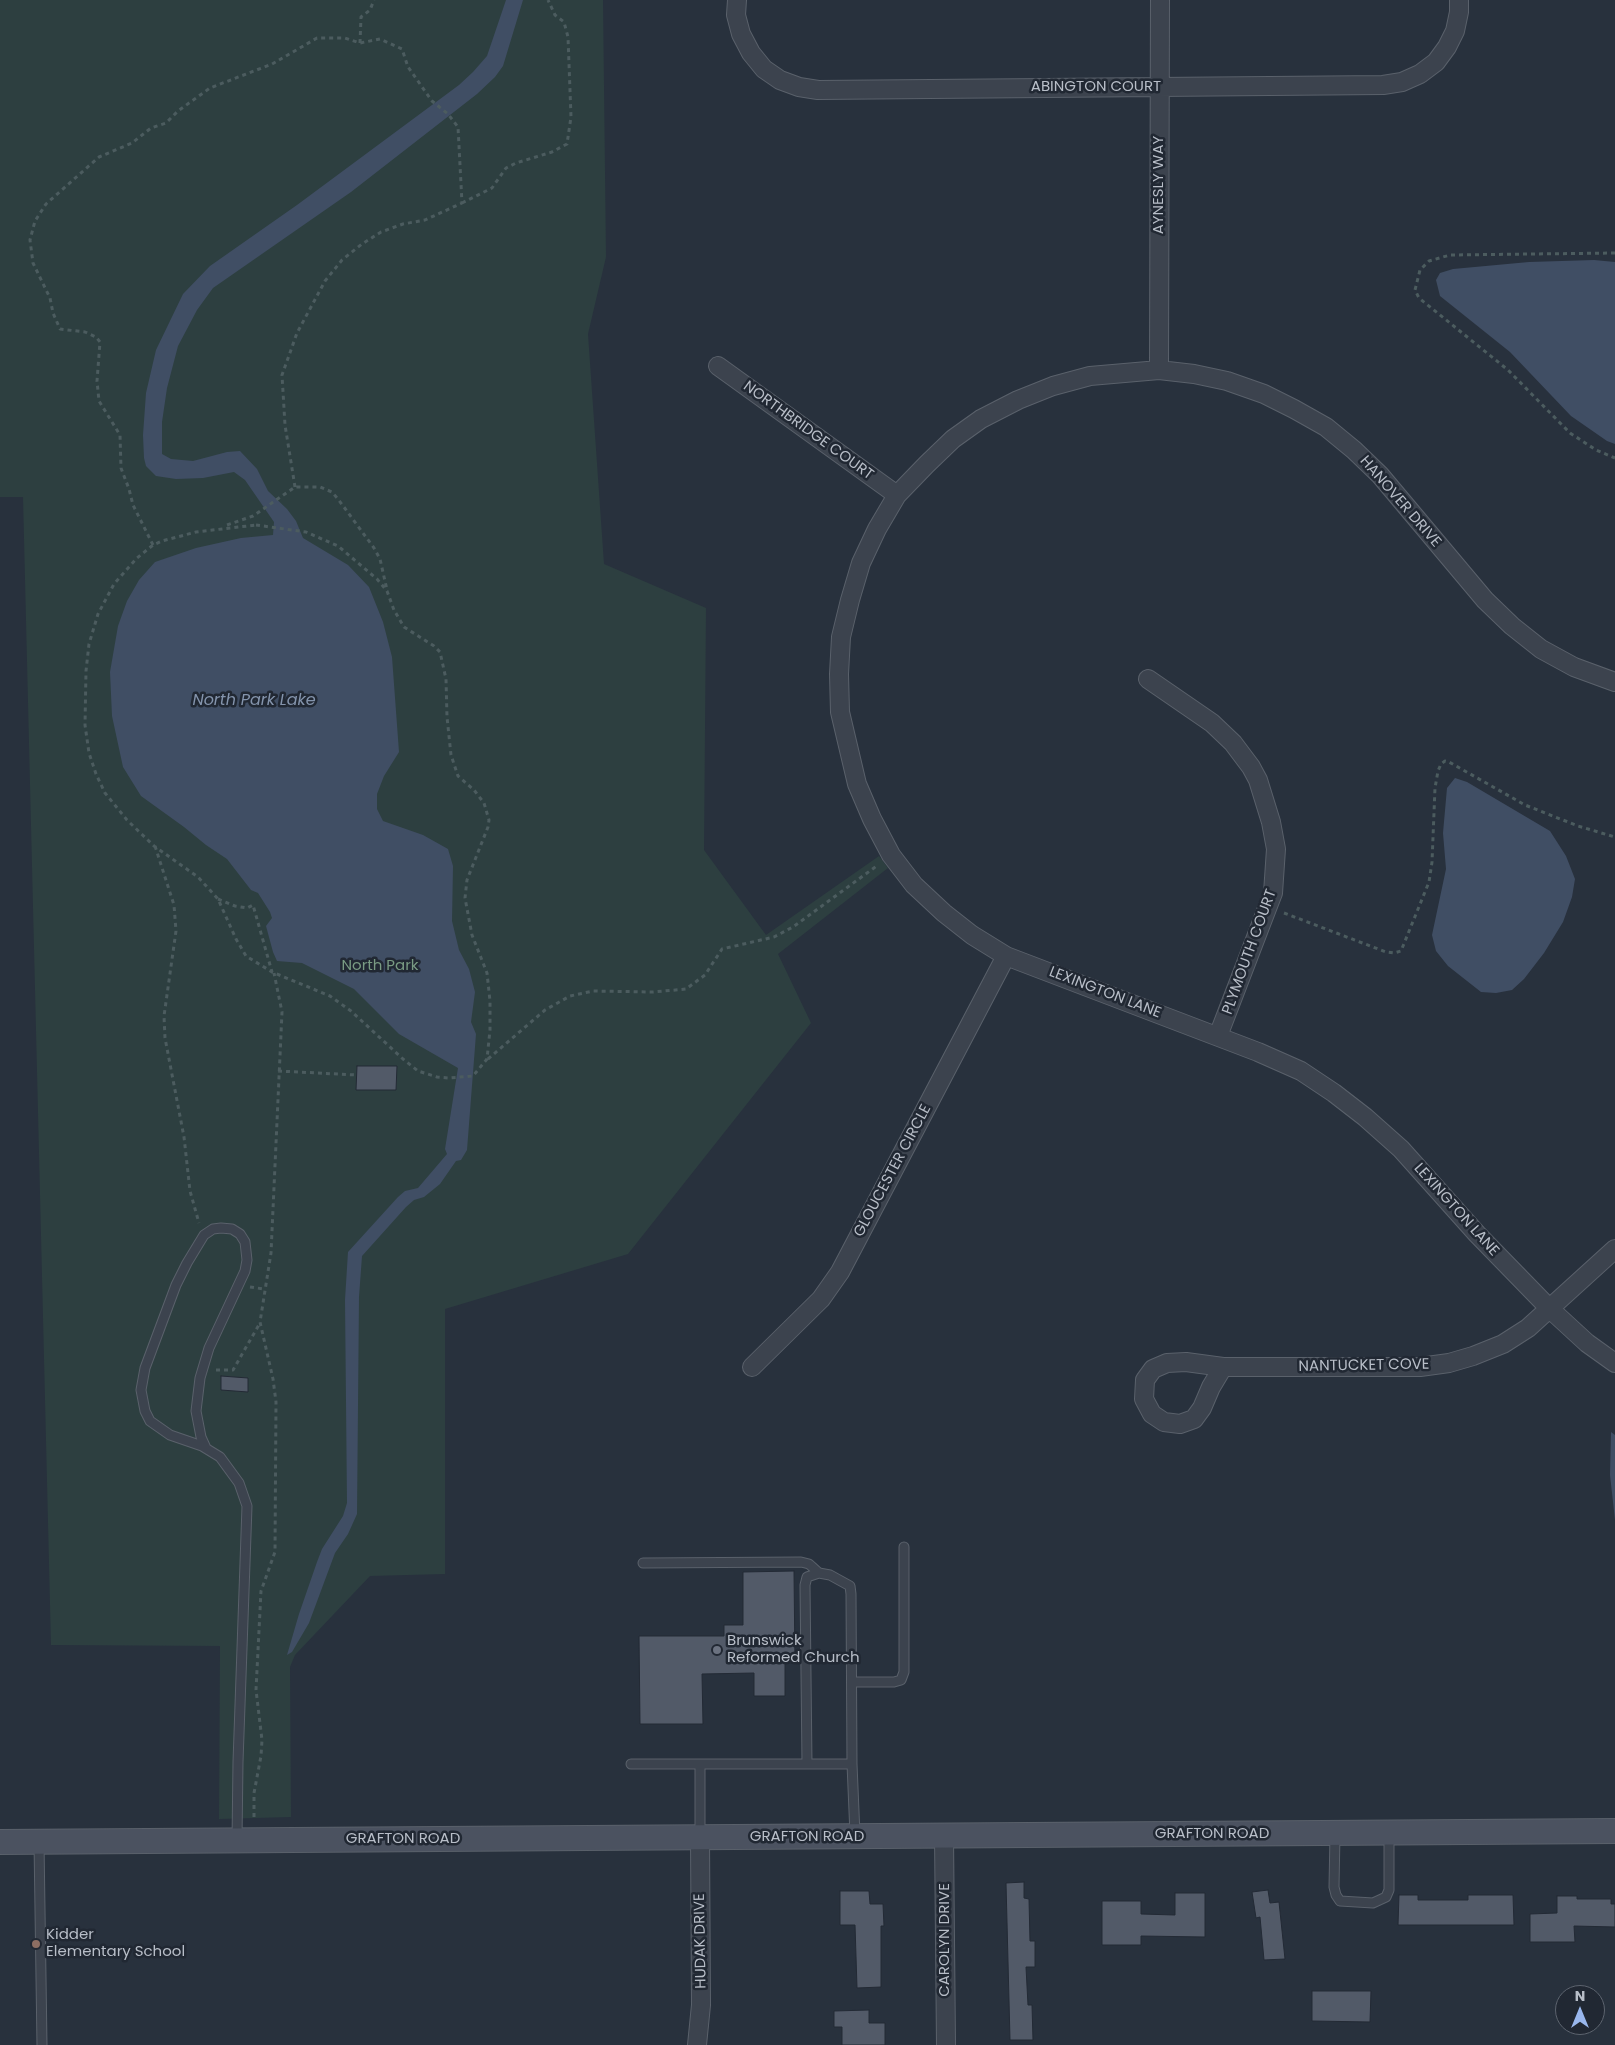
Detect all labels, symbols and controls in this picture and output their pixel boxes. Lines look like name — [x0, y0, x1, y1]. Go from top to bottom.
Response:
street label: ABINGTON COURT — [1031, 78, 1161, 96]
street label: AYNESLY WAY — [1150, 136, 1168, 234]
street label: NORTHBRIDGE COURT — [739, 378, 877, 484]
street label: HANOVER DRIVE — [1355, 453, 1445, 551]
water label: North Park Lake — [192, 691, 316, 711]
street label: PLYMOUTH COURT — [1219, 887, 1281, 1017]
park label: North Park — [342, 957, 418, 975]
street label: LEXINGTON LANE — [1046, 963, 1164, 1023]
street label: GLOUCESTER CIRCLE — [850, 1102, 936, 1240]
street label: LEXINGTON LANE — [1410, 1160, 1502, 1260]
street label: NANTUCKET COVE — [1298, 1356, 1430, 1376]
place label: Brunswick Reformed Church — [727, 1632, 860, 1667]
marker: Brunswick Reformed Church — [711, 1644, 723, 1656]
street label: GRAFTON ROAD — [1155, 1825, 1269, 1843]
street label: GRAFTON ROAD — [750, 1828, 864, 1846]
street label: GRAFTON ROAD — [346, 1830, 460, 1848]
street label: CAROLYN DRIVE — [936, 1883, 954, 1997]
street label: HUDAK DRIVE — [691, 1893, 711, 1989]
place label: Kidder Elementary School — [46, 1926, 185, 1961]
marker: Kidder Elementary School — [30, 1938, 42, 1950]
north arrow — [1555, 1985, 1605, 2035]
text: N — [1575, 1986, 1585, 2006]

